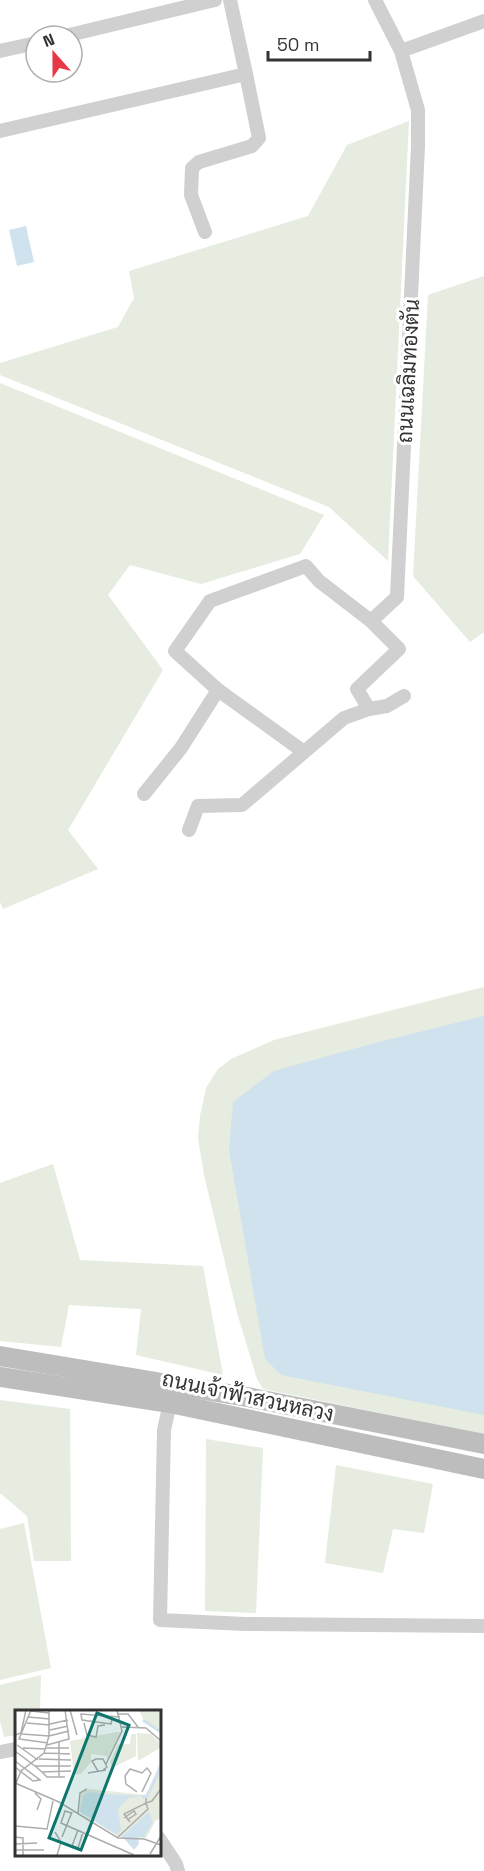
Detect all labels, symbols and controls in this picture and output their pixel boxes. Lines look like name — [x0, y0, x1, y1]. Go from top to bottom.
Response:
north arrow — [24, 24, 84, 84]
scale bar — [268, 24, 370, 62]
text: N — [40, 29, 58, 52]
text: 50 m — [277, 33, 319, 56]
street label: ถนนเฉลิมทองตัน — [391, 298, 425, 444]
street label: ถนนเจ้าฟ้าสวนหลวง — [160, 1365, 336, 1427]
inset map — [15, 1710, 160, 1856]

